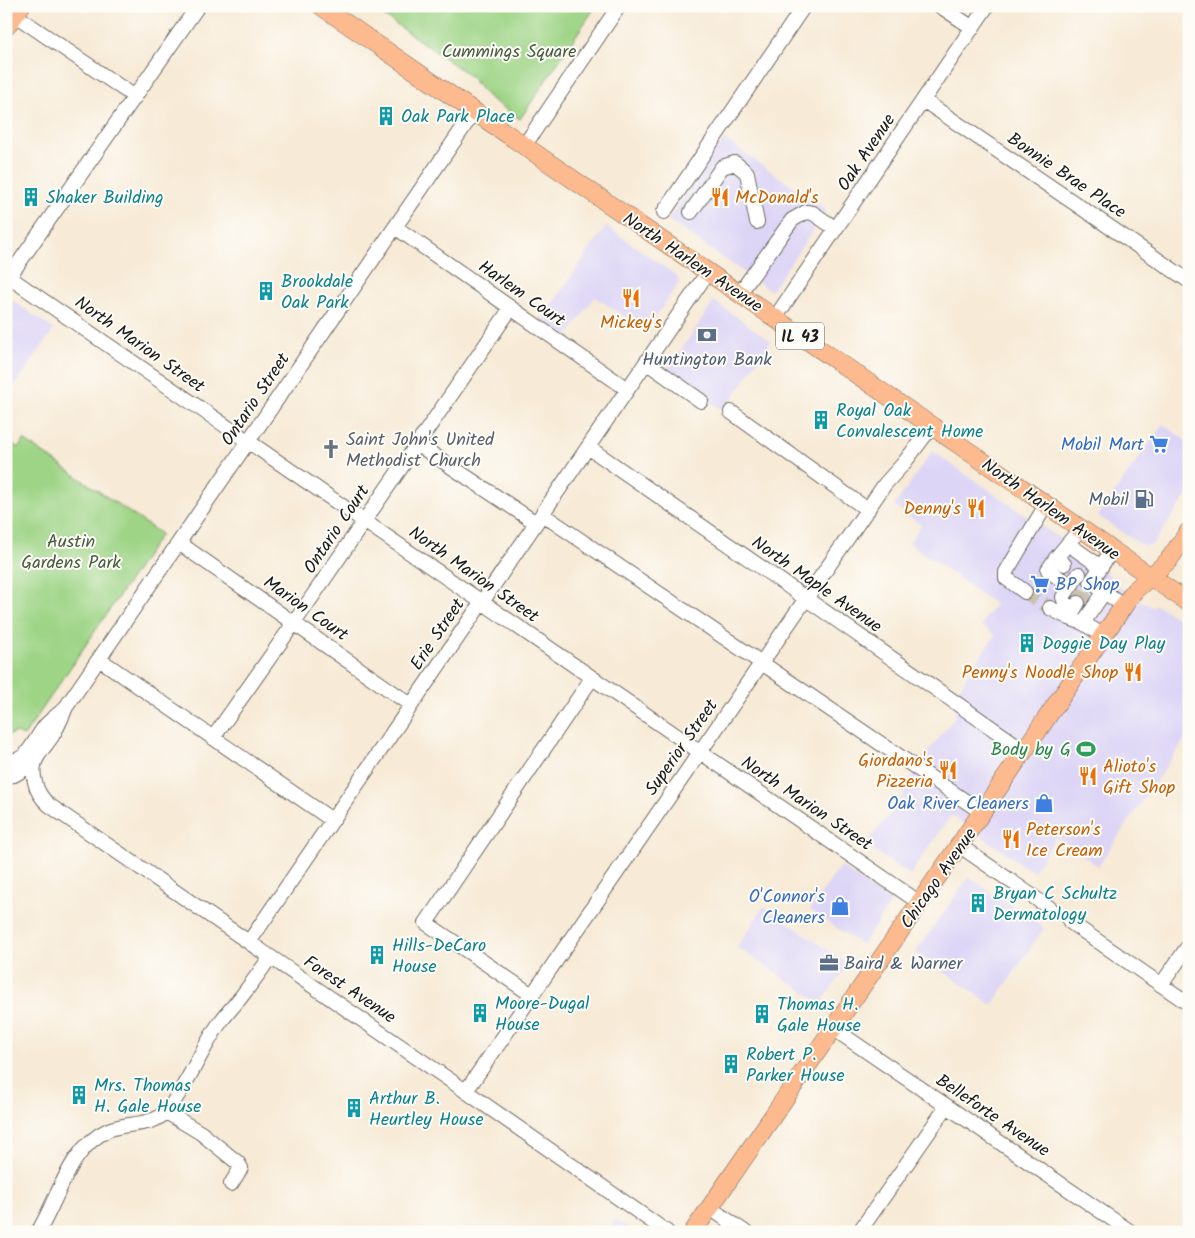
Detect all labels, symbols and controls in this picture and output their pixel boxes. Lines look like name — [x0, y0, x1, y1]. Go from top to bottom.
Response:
park label: Cummings Square — [442, 38, 576, 67]
place label: Oak Park Place — [401, 103, 515, 132]
building icon: Oak Park Place — [375, 105, 397, 127]
street label: Oak Avenue — [831, 108, 904, 197]
street label: Bonnie Brae Place — [1001, 126, 1132, 227]
place label: Shaker Building — [46, 184, 164, 213]
place label: McDonald's — [735, 184, 819, 213]
building icon: Shaker Building — [20, 186, 42, 208]
restaurant icon: McDonald's — [709, 186, 731, 208]
street label: North Harlem Avenue — [616, 205, 768, 321]
street label: Harlem Court — [471, 253, 572, 336]
place label: Brookdale Oak Park — [281, 268, 353, 318]
building icon: Brookdale Oak Park — [255, 280, 277, 302]
restaurant icon: Mickey's — [620, 287, 642, 309]
street label: North Marion Street — [68, 289, 211, 402]
place label: Mickey's — [600, 309, 662, 338]
road number: IL 43 — [776, 322, 824, 350]
bank icon: Huntington Bank — [696, 324, 718, 346]
street label: Ontario Street — [214, 346, 299, 452]
place label: Huntington Bank — [642, 346, 772, 375]
place label: Royal Oak Convalescent Home — [836, 397, 983, 447]
building icon: Royal Oak Convalescent Home — [810, 409, 832, 431]
place label: Saint John's United Methodist Church — [346, 426, 495, 476]
place label: Mobil Mart — [1061, 431, 1145, 460]
supermarket icon: Mobil Mart — [1148, 433, 1170, 455]
church icon: Saint John's United Methodist Church — [320, 438, 342, 460]
street label: North Harlem Avenue — [975, 451, 1125, 569]
street label: Ontario Court — [297, 479, 378, 580]
place label: Mobil — [1089, 486, 1130, 515]
fuel station icon: Mobil — [1133, 488, 1155, 510]
place label: Denny's — [903, 495, 961, 524]
restaurant icon: Denny's — [965, 497, 987, 519]
street label: North Marion Street — [402, 519, 545, 632]
park label: Austin Gardens Park — [21, 528, 121, 578]
street label: North Maple Avenue — [745, 529, 888, 641]
street label: Marion Court — [257, 569, 355, 650]
place label: BP Shop — [1055, 571, 1120, 600]
supermarket icon: BP Shop — [1029, 573, 1051, 595]
street label: Erie Street — [403, 592, 474, 677]
place label: Doggie Day Play — [1042, 630, 1166, 659]
building icon: Doggie Day Play — [1016, 632, 1038, 654]
place label: Penny's Noodle Shop — [962, 659, 1118, 688]
restaurant icon: Penny's Noodle Shop — [1122, 661, 1144, 683]
street label: Superior Street — [638, 693, 727, 802]
place label: Body by G — [991, 736, 1071, 765]
sports icon: Body by G — [1075, 738, 1097, 760]
place label: Giordano's Pizzeria — [858, 747, 933, 797]
street label: North Marion Street — [734, 749, 879, 860]
place label: Alioto's Gift Shop — [1103, 753, 1176, 803]
restaurant icon: Giordano's Pizzeria — [937, 759, 959, 781]
restaurant icon: Alioto's Gift Shop — [1077, 765, 1099, 787]
place label: Oak River Cleaners — [887, 790, 1029, 819]
shop icon: Oak River Cleaners — [1033, 792, 1055, 814]
place label: Peterson's Ice Cream — [1026, 816, 1103, 866]
street label: Chicago Avenue — [893, 822, 985, 936]
restaurant icon: Peterson's Ice Cream — [1000, 828, 1022, 850]
place label: Bryan C Schultz Dermatology — [993, 880, 1117, 930]
place label: O'Connor's Cleaners — [749, 883, 825, 933]
building icon: Bryan C Schultz Dermatology — [967, 892, 989, 914]
shop icon: O'Connor's Cleaners — [829, 895, 851, 917]
place label: Hills-DeCaro House — [392, 932, 486, 982]
building icon: Hills-DeCaro House — [366, 944, 388, 966]
street label: Forest Avenue — [297, 948, 401, 1032]
place label: Baird & Warner — [844, 950, 963, 979]
office icon: Baird & Warner — [818, 952, 840, 974]
place label: Moore-Dugal House — [495, 990, 590, 1040]
place label: Thomas H. Gale House — [777, 991, 861, 1041]
building icon: Moore-Dugal House — [469, 1002, 491, 1024]
building icon: Thomas H. Gale House — [751, 1003, 773, 1025]
place label: Robert P. Parker House — [746, 1041, 845, 1091]
building icon: Robert P. Parker House — [720, 1053, 742, 1075]
street label: Belleforte Avenue — [929, 1067, 1055, 1165]
place label: Mrs. Thomas H. Gale House — [94, 1072, 201, 1122]
building icon: Mrs. Thomas H. Gale House — [68, 1084, 90, 1106]
place label: Arthur B. Heurtley House — [369, 1085, 484, 1135]
building icon: Arthur B. Heurtley House — [343, 1097, 365, 1119]

